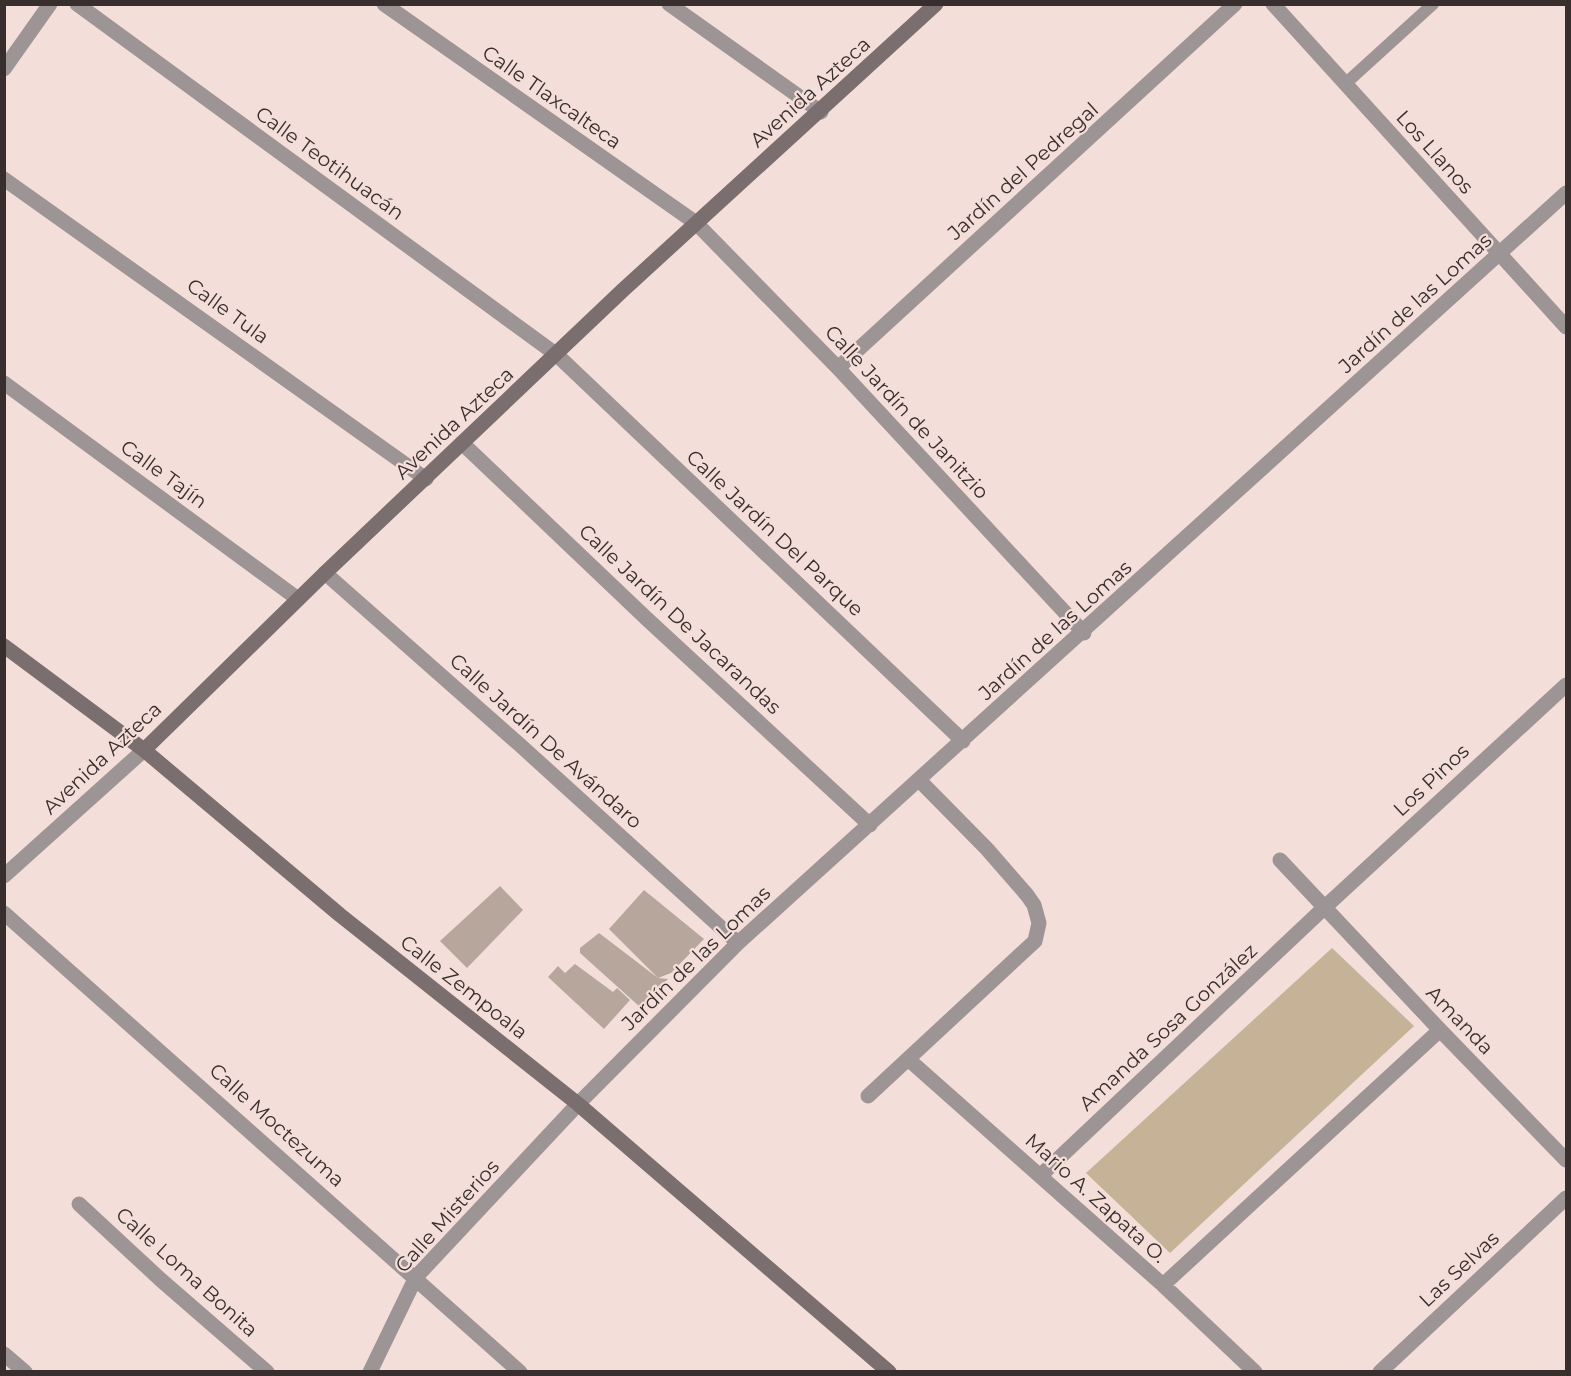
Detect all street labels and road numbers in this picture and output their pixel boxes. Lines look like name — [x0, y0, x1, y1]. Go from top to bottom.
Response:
street label: Avenida Azteca — [745, 32, 875, 152]
street label: Calle Tlaxcalteca — [478, 40, 626, 154]
street label: Jardín del Pedregal — [942, 97, 1103, 245]
street label: Calle Teotihuacán — [251, 101, 409, 225]
street label: Los Llanos — [1391, 105, 1479, 199]
street label: Jardín de las Lomas — [1333, 228, 1497, 379]
street label: Calle Tula — [182, 273, 274, 349]
street label: Calle Jardín de Janitzio — [820, 320, 994, 504]
street label: Avenida Azteca — [390, 362, 518, 484]
street label: Calle Tajín — [116, 435, 212, 513]
street label: Calle Jardín Del Parque — [682, 445, 868, 621]
street label: Calle Jardín De Jacarandas — [574, 519, 786, 719]
street label: Jardín de las Lomas — [973, 555, 1137, 706]
street label: Calle Jardín De Avándaro — [445, 648, 647, 834]
street label: Avenida Azteca — [38, 697, 166, 819]
street label: Los Pinos — [1388, 739, 1474, 821]
street label: Jardín de las Lomas — [616, 881, 775, 1036]
street label: Calle Zempoala — [396, 930, 532, 1044]
street label: Amanda Sosa González — [1074, 938, 1262, 1116]
street label: Amanda — [1421, 981, 1499, 1059]
street label: Calle Moctezuma — [205, 1058, 349, 1192]
street label: Mario A. Zapata O. — [1020, 1128, 1172, 1268]
street label: Calle Misterios — [390, 1154, 504, 1277]
street label: Calle Loma Bonita — [111, 1202, 263, 1342]
street label: Las Selvas — [1414, 1226, 1504, 1312]

